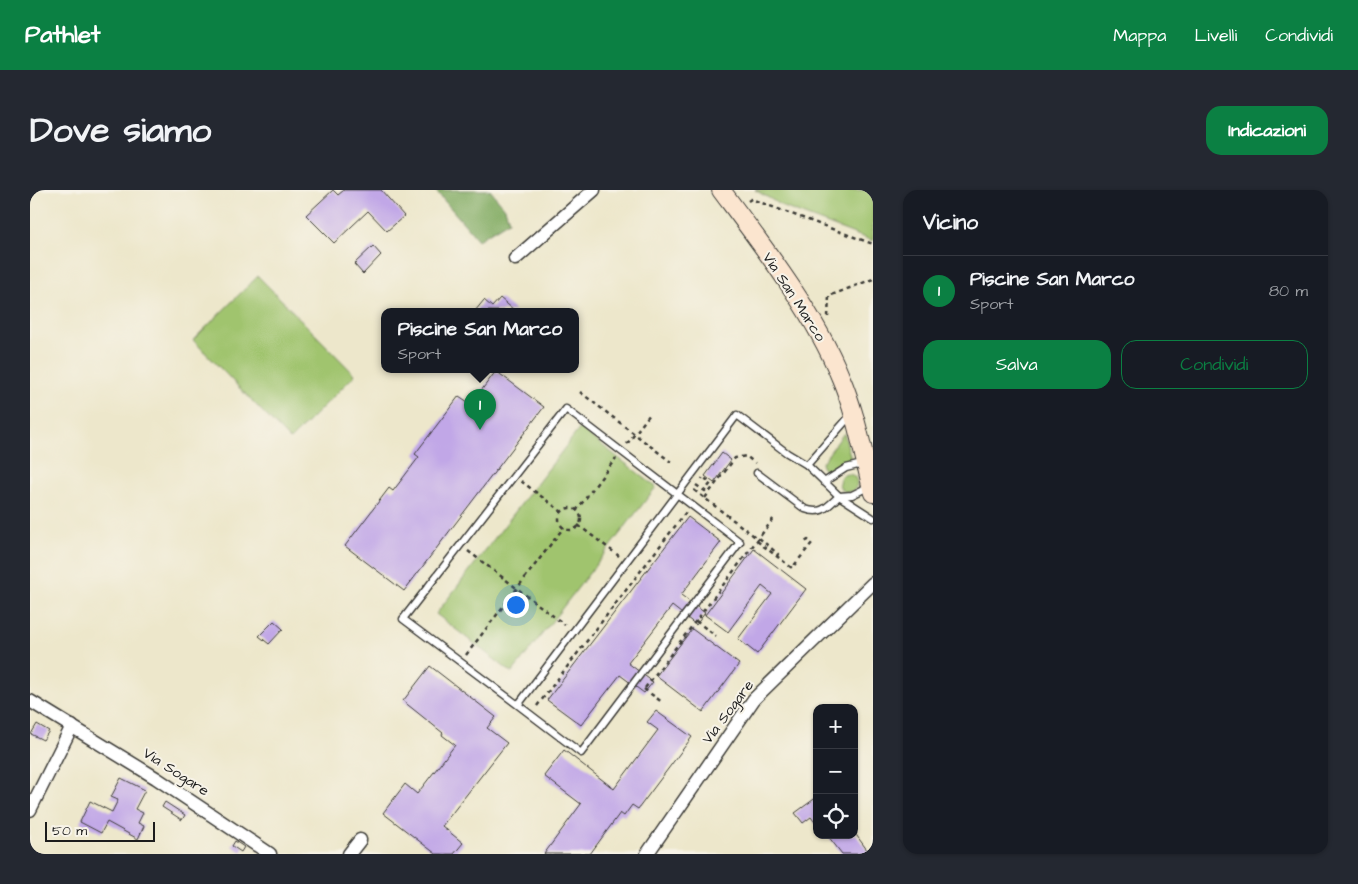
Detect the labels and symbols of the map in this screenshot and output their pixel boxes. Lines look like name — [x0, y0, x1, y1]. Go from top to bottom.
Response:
street label: Via San Marco — [757, 248, 831, 346]
pin: 1 — [464, 389, 496, 430]
your location — [503, 592, 529, 618]
street label: Via Sogare — [697, 676, 760, 749]
street label: Via Sogare — [138, 743, 213, 802]
scale bar — [45, 819, 155, 842]

